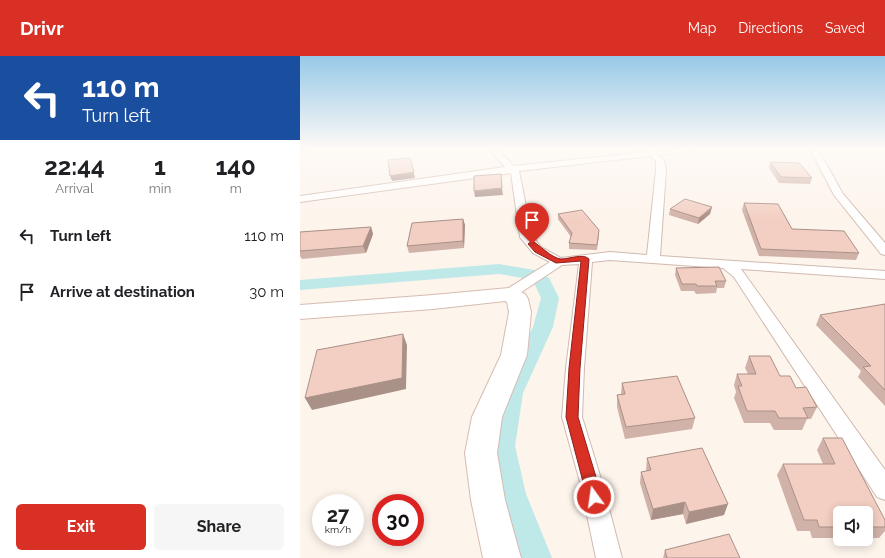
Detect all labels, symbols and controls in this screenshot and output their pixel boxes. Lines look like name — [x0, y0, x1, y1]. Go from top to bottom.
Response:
text: Drivr — [20, 17, 64, 39]
text: Map — [688, 20, 716, 36]
text: Directions — [738, 20, 803, 36]
text: Saved — [825, 20, 865, 36]
text: 110 m — [82, 71, 160, 104]
icon: left — [16, 72, 68, 124]
text: Turn left — [82, 105, 151, 126]
text: 22:44 — [44, 152, 105, 181]
text: 1 — [154, 152, 166, 181]
text: 140 — [215, 152, 256, 181]
text: Arrival — [55, 181, 94, 196]
text: min — [149, 181, 171, 196]
text: m — [230, 181, 242, 196]
pin — [515, 203, 549, 244]
icon: arrive — [521, 209, 543, 231]
icon: left — [16, 225, 38, 247]
text: Turn left — [50, 227, 111, 245]
text: 110 m — [244, 227, 284, 245]
icon: arrive — [16, 281, 38, 303]
text: Arrive at destination — [50, 283, 195, 301]
text: 30 m — [249, 283, 284, 301]
position arrow — [573, 476, 615, 518]
speed limit sign: 30 — [372, 494, 424, 546]
text: 27 — [327, 503, 349, 527]
button: Exit — [16, 504, 146, 550]
button: Share — [154, 504, 284, 550]
map controls — [833, 506, 873, 546]
button: sound — [833, 506, 873, 546]
text: km/h — [325, 524, 351, 535]

